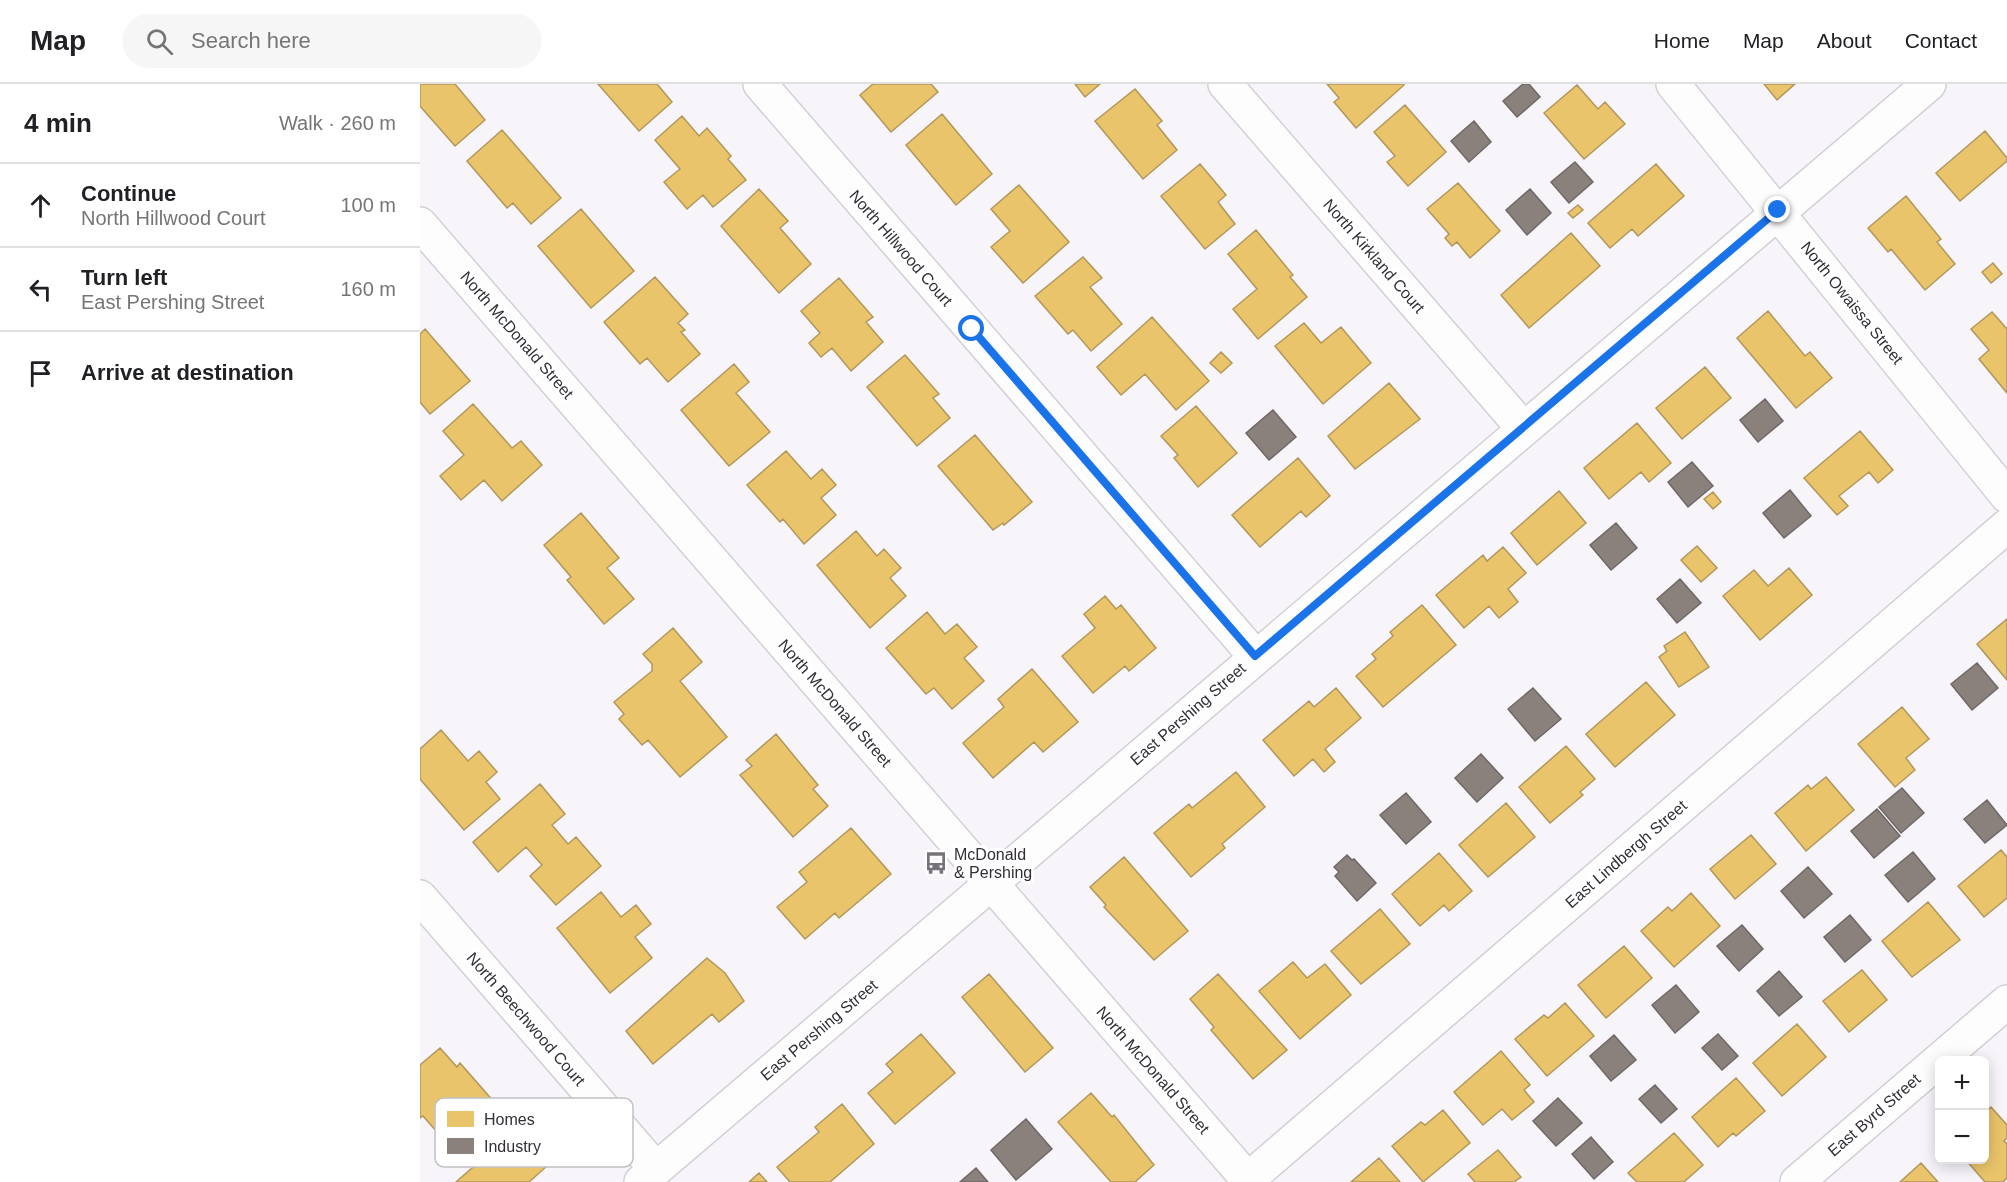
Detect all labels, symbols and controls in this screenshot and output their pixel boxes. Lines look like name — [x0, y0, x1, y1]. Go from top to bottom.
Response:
search box — [122, 14, 542, 68]
text: Map — [30, 25, 86, 56]
icon: search — [143, 25, 176, 58]
text: Search here — [191, 28, 311, 53]
text: Home — [1654, 29, 1710, 52]
text: Map — [1743, 29, 1784, 52]
text: About — [1817, 29, 1872, 52]
text: Contact — [1905, 29, 1977, 52]
text: 4 min — [24, 108, 92, 138]
text: Walk · 260 m — [279, 112, 396, 134]
text: Continue — [81, 181, 176, 206]
street label: North Hillwood Court — [846, 187, 956, 310]
icon: ahead — [24, 189, 57, 222]
text: 100 m — [340, 194, 396, 216]
street label: North Kirkland Court — [1320, 196, 1428, 317]
route end — [1764, 196, 1790, 222]
text: North Hillwood Court — [81, 207, 266, 229]
street label: North Owaissa Street — [1798, 239, 1907, 368]
text: Turn left — [81, 265, 167, 290]
street label: North McDonald Street — [457, 268, 577, 402]
icon: left — [24, 273, 57, 306]
text: 160 m — [340, 278, 396, 300]
text: East Pershing Street — [81, 291, 264, 313]
route start — [958, 315, 984, 341]
icon: arrive — [24, 357, 57, 390]
text: Arrive at destination — [81, 360, 294, 385]
street label: North McDonald Street — [775, 636, 895, 770]
street label: East Pershing Street — [1127, 659, 1249, 769]
street label: East Lindbergh Street — [1562, 796, 1690, 911]
place label: McDonald & Pershing — [954, 846, 1032, 881]
bus stop icon: McDonald & Pershing — [923, 850, 949, 876]
street label: North Beechwood Court — [464, 949, 589, 1089]
street label: East Pershing Street — [757, 976, 881, 1084]
street label: North McDonald Street — [1093, 1003, 1213, 1137]
map controls — [1935, 1056, 1989, 1164]
button: + — [1935, 1056, 1989, 1110]
street label: East Byrd Street — [1824, 1070, 1924, 1160]
legend — [435, 1098, 633, 1167]
button: − — [1935, 1110, 1989, 1164]
text: Homes — [484, 1111, 535, 1128]
text: Industry — [484, 1138, 541, 1155]

